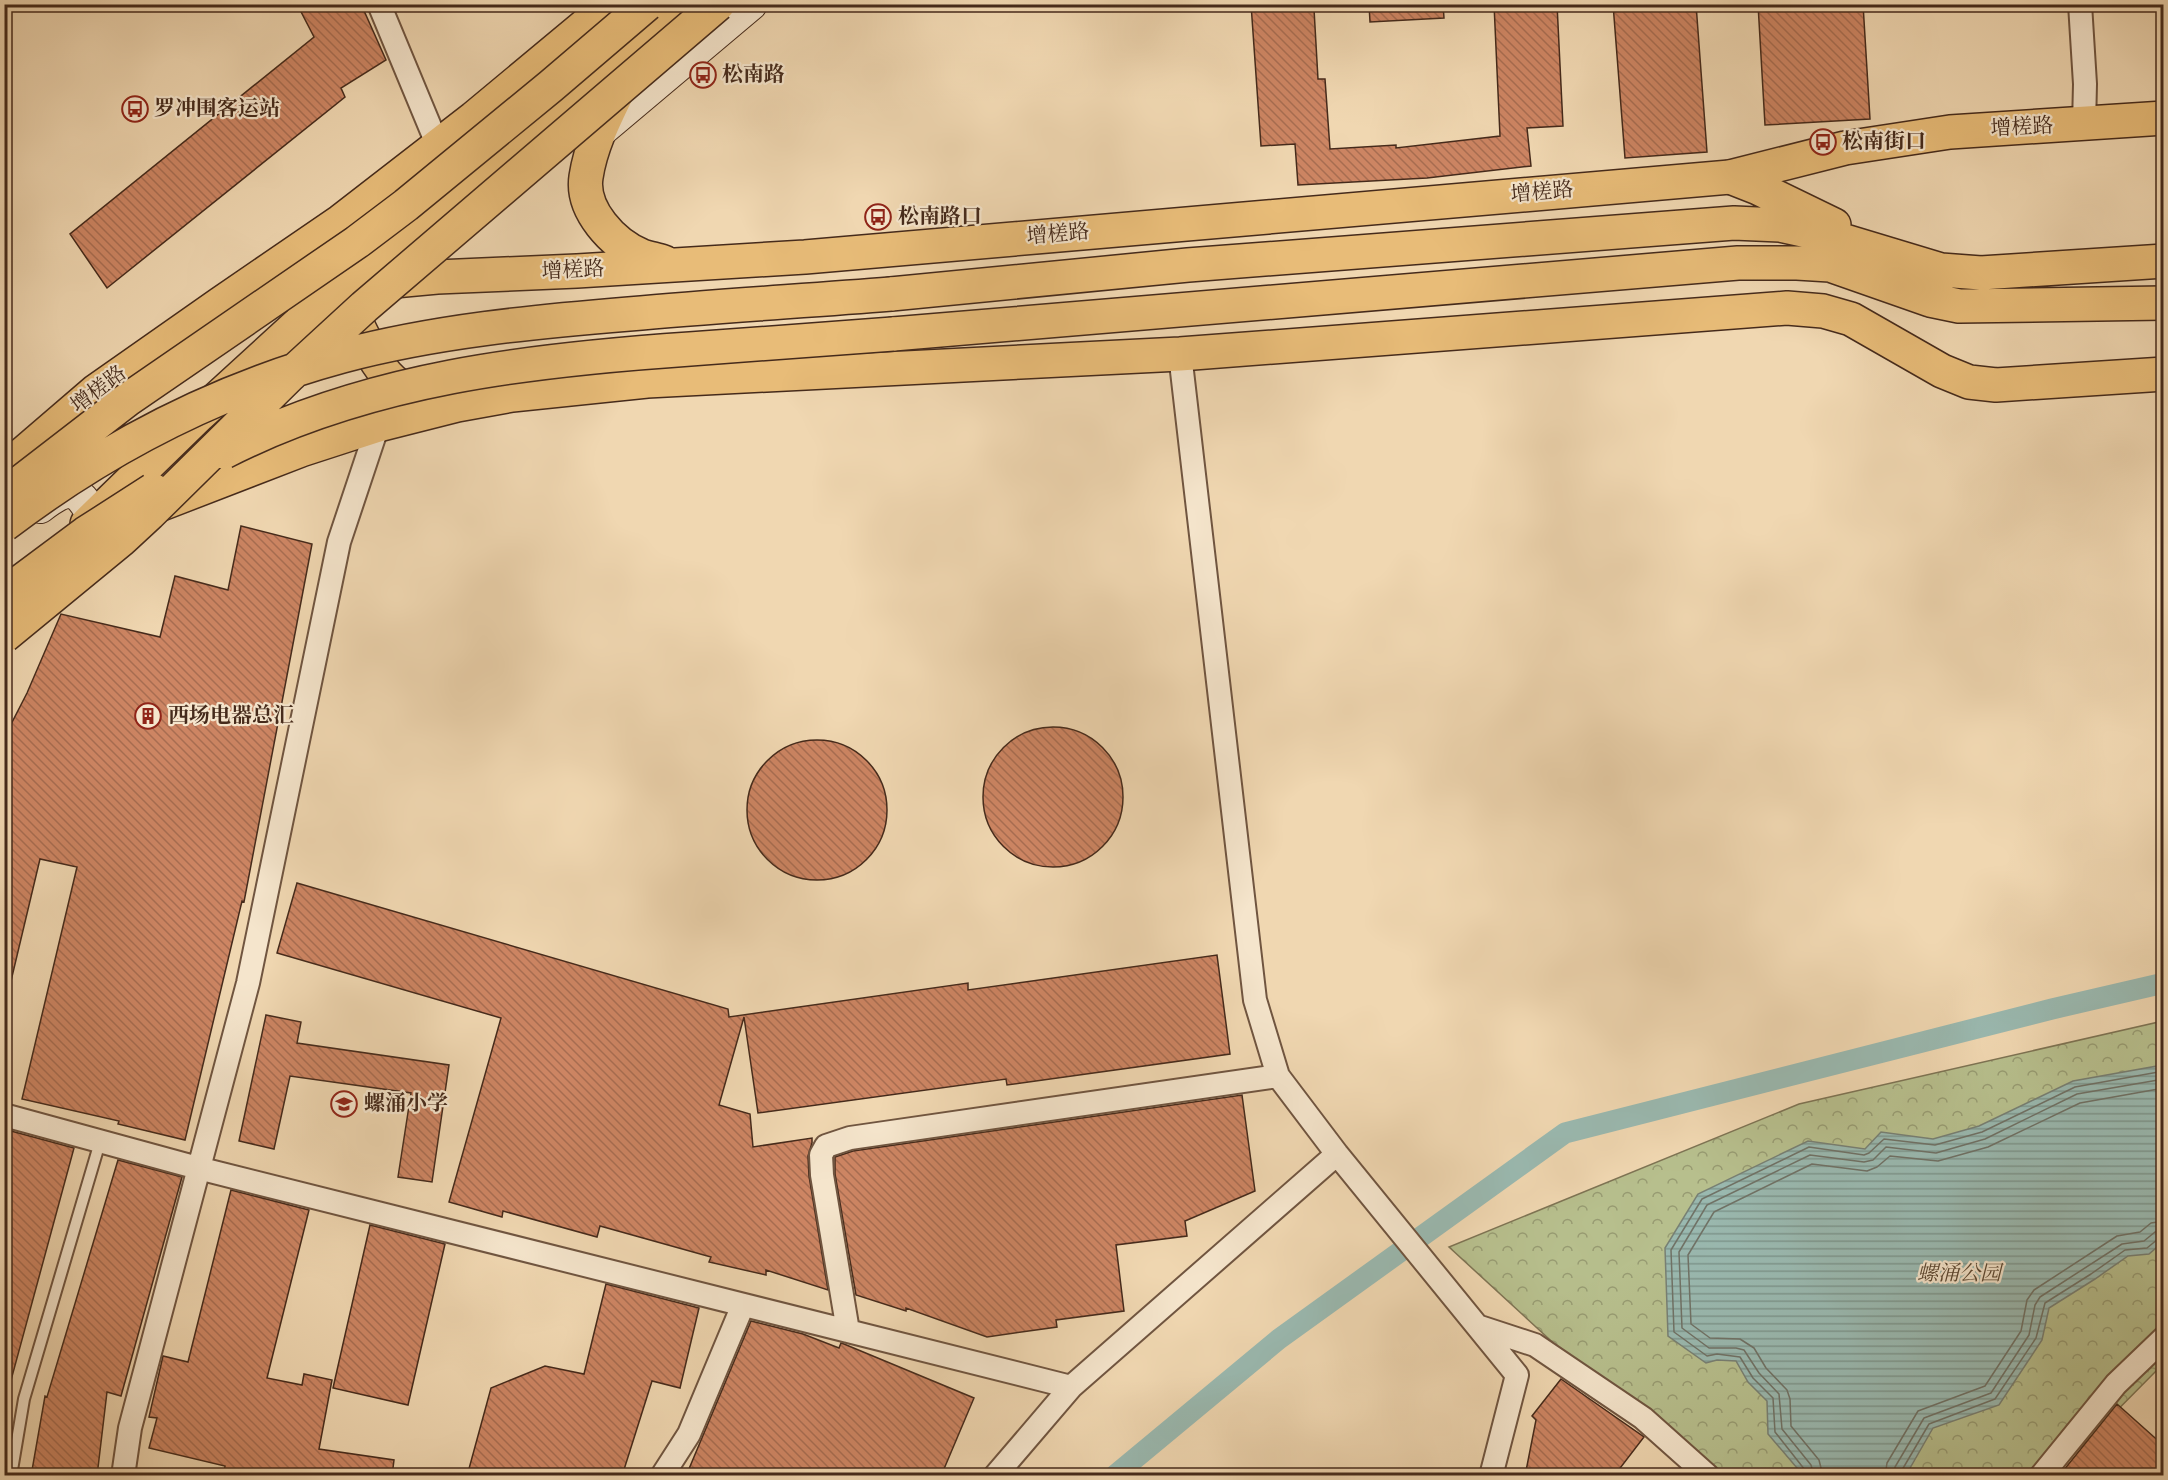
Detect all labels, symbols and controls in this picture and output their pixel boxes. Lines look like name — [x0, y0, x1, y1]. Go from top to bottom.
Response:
bus stop icon: 松南路 — [688, 60, 718, 90]
place label: 松南路 — [722, 61, 785, 90]
bus stop icon: 罗冲围客运站 — [120, 94, 150, 124]
place label: 罗冲围客运站 — [154, 95, 280, 124]
street label: 增槎路 — [1990, 112, 2054, 144]
bus stop icon: 松南街口 — [1808, 127, 1838, 157]
place label: 松南街口 — [1842, 128, 1926, 157]
street label: 增槎路 — [1509, 176, 1575, 210]
bus stop icon: 松南路口 — [863, 202, 893, 232]
place label: 松南路口 — [898, 203, 982, 232]
street label: 增槎路 — [1025, 218, 1091, 252]
street label: 增槎路 — [541, 255, 605, 287]
street label: 增槎路 — [65, 359, 133, 421]
building icon: 西场电器总汇 — [133, 701, 163, 731]
place label: 西场电器总汇 — [168, 702, 294, 731]
school or university icon: 螺涌小学 — [329, 1089, 359, 1119]
place label: 螺涌小学 — [364, 1090, 448, 1119]
park label: 螺涌公园 — [1917, 1260, 2004, 1289]

